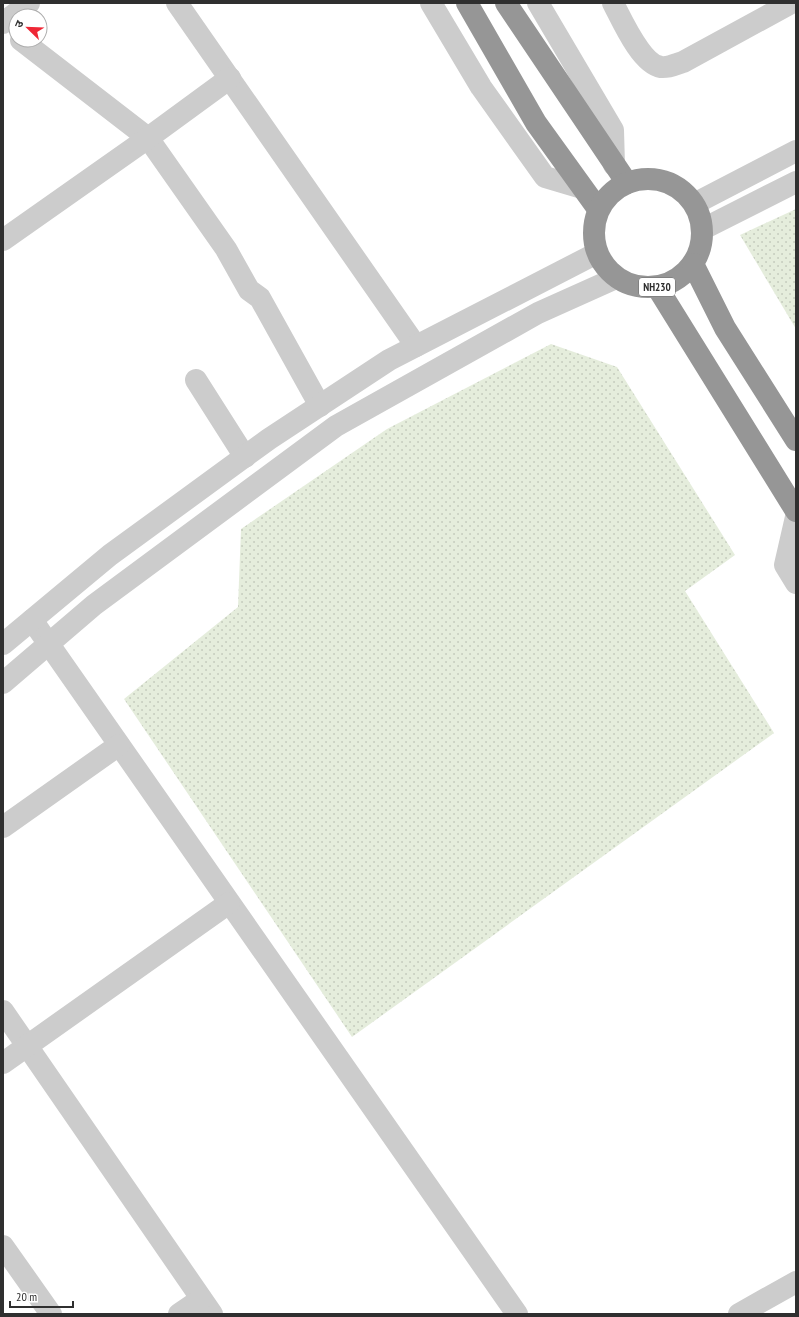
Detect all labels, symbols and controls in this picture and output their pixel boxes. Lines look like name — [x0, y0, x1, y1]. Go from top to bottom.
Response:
north arrow — [8, 8, 48, 48]
text: उ — [11, 18, 27, 30]
road number: NH230 — [639, 278, 675, 296]
scale bar — [10, 1283, 73, 1309]
text: 20 m — [16, 1289, 37, 1304]

